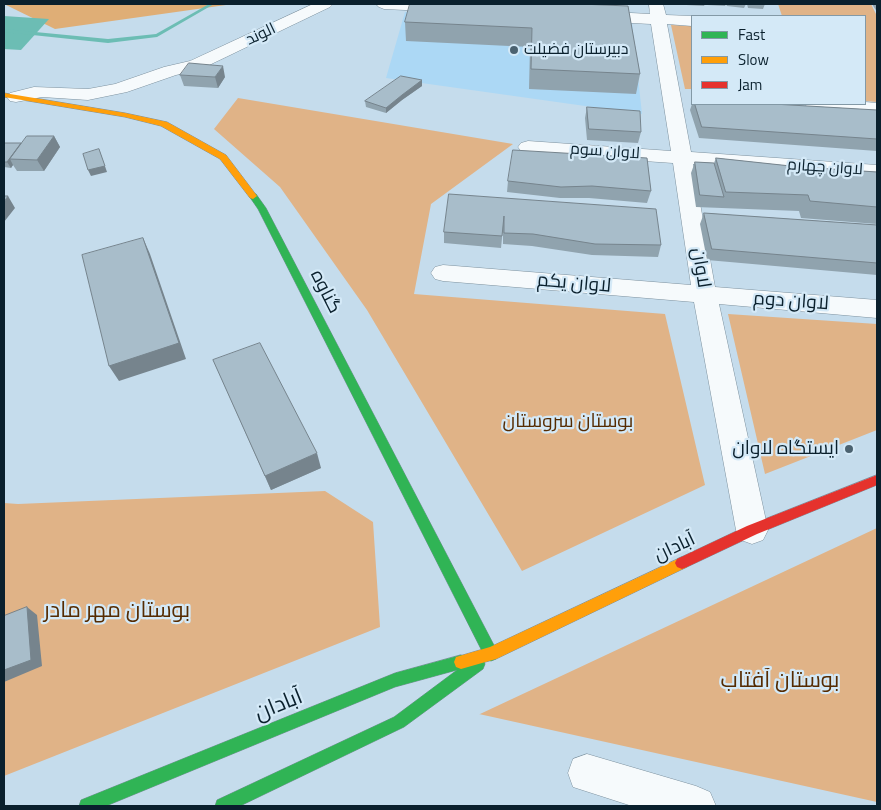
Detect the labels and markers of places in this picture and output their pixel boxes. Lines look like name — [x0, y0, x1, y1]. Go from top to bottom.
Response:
place label: دبیرستان فضیلت — [524, 40, 628, 60]
marker: دبیرستان فضیلت — [508, 44, 520, 56]
place label: ایستگاه لاوان — [732, 438, 839, 460]
marker: ایستگاه لاوان — [843, 443, 855, 455]

